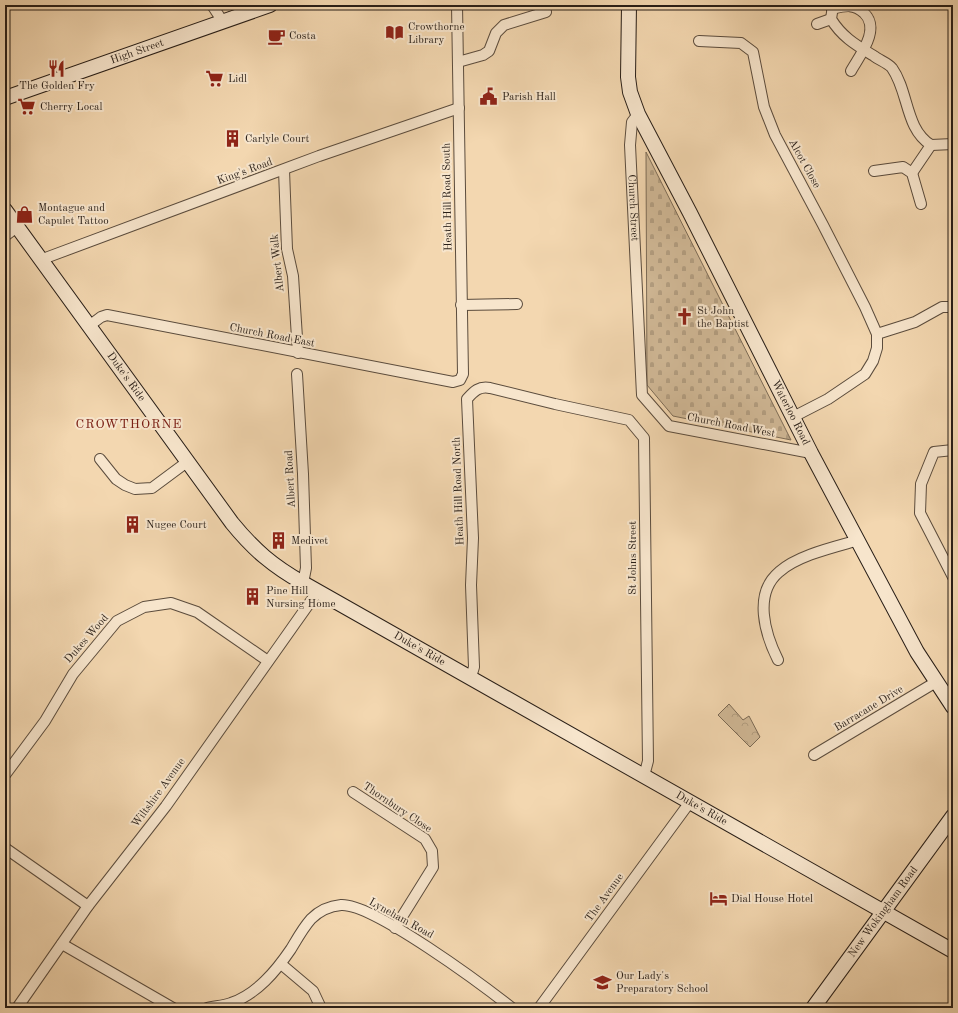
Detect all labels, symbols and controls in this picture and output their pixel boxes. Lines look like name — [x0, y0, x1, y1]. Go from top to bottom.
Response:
place label: Crowthorne Library — [408, 22, 465, 46]
library icon: Crowthorne Library — [385, 23, 405, 43]
cafe icon: Costa — [266, 26, 286, 46]
place label: Costa — [289, 31, 316, 42]
street label: High Street — [109, 37, 165, 66]
restaurant icon: The Golden Fry — [47, 58, 67, 78]
supermarket icon: Lidl — [205, 69, 225, 89]
place label: Lidl — [228, 74, 247, 85]
place label: The Golden Fry — [19, 81, 95, 92]
public building icon: Parish Hall — [479, 87, 499, 107]
place label: Parish Hall — [502, 92, 556, 103]
supermarket icon: Cherry Local — [17, 97, 37, 117]
place label: Cherry Local — [40, 102, 102, 113]
building icon: Carlyle Court — [222, 129, 242, 149]
place label: Carlyle Court — [245, 134, 309, 145]
street label: Alcot Close — [786, 138, 822, 190]
street label: Heath Hill Road South — [442, 143, 454, 251]
street label: King's Road — [216, 157, 274, 187]
street label: Church Street — [626, 174, 640, 242]
place label: Montague and Capulet Tattoo — [38, 203, 109, 227]
shop icon: Montague and Capulet Tattoo — [15, 204, 35, 224]
street label: Albert Walk — [269, 233, 287, 293]
place label: St John the Baptist — [697, 306, 749, 330]
church icon: St John the Baptist — [674, 307, 694, 327]
street label: Church Road East — [228, 322, 316, 350]
street label: Duke's Ride — [105, 350, 147, 403]
street label: Waterloo Road — [770, 378, 812, 447]
street label: Church Road West — [686, 412, 776, 440]
district label: CROWTHORNE — [76, 418, 182, 431]
street label: Heath Hill Road North — [452, 437, 466, 545]
street label: Albert Road — [284, 449, 298, 508]
building icon: Nugee Court — [123, 515, 143, 535]
place label: Nugee Court — [146, 520, 207, 531]
street label: St Johns Street — [628, 521, 639, 595]
building icon: Medivet — [268, 531, 288, 551]
place label: Medivet — [291, 536, 328, 547]
place label: Pine Hill Nursing Home — [266, 586, 335, 610]
building icon: Pine Hill Nursing Home — [243, 587, 263, 607]
street label: Dukes Wood — [63, 612, 111, 665]
street label: Duke's Ride — [392, 630, 447, 668]
street label: Barracane Drive — [833, 684, 905, 734]
street label: Wiltshire Avenue — [130, 756, 188, 830]
street label: Thornbury Close — [361, 781, 433, 835]
street label: Duke's Ride — [674, 790, 729, 827]
street label: New Wokingham Road — [846, 864, 920, 959]
street label: The Avenue — [584, 872, 626, 924]
hotel icon: Dial House Hotel — [708, 889, 728, 909]
place label: Dial House Hotel — [731, 894, 813, 905]
street label: Lyneham Road — [367, 897, 435, 941]
place label: Our Lady's Preparatory School — [616, 971, 708, 995]
school or university icon: Our Lady's Preparatory School — [593, 972, 613, 992]

